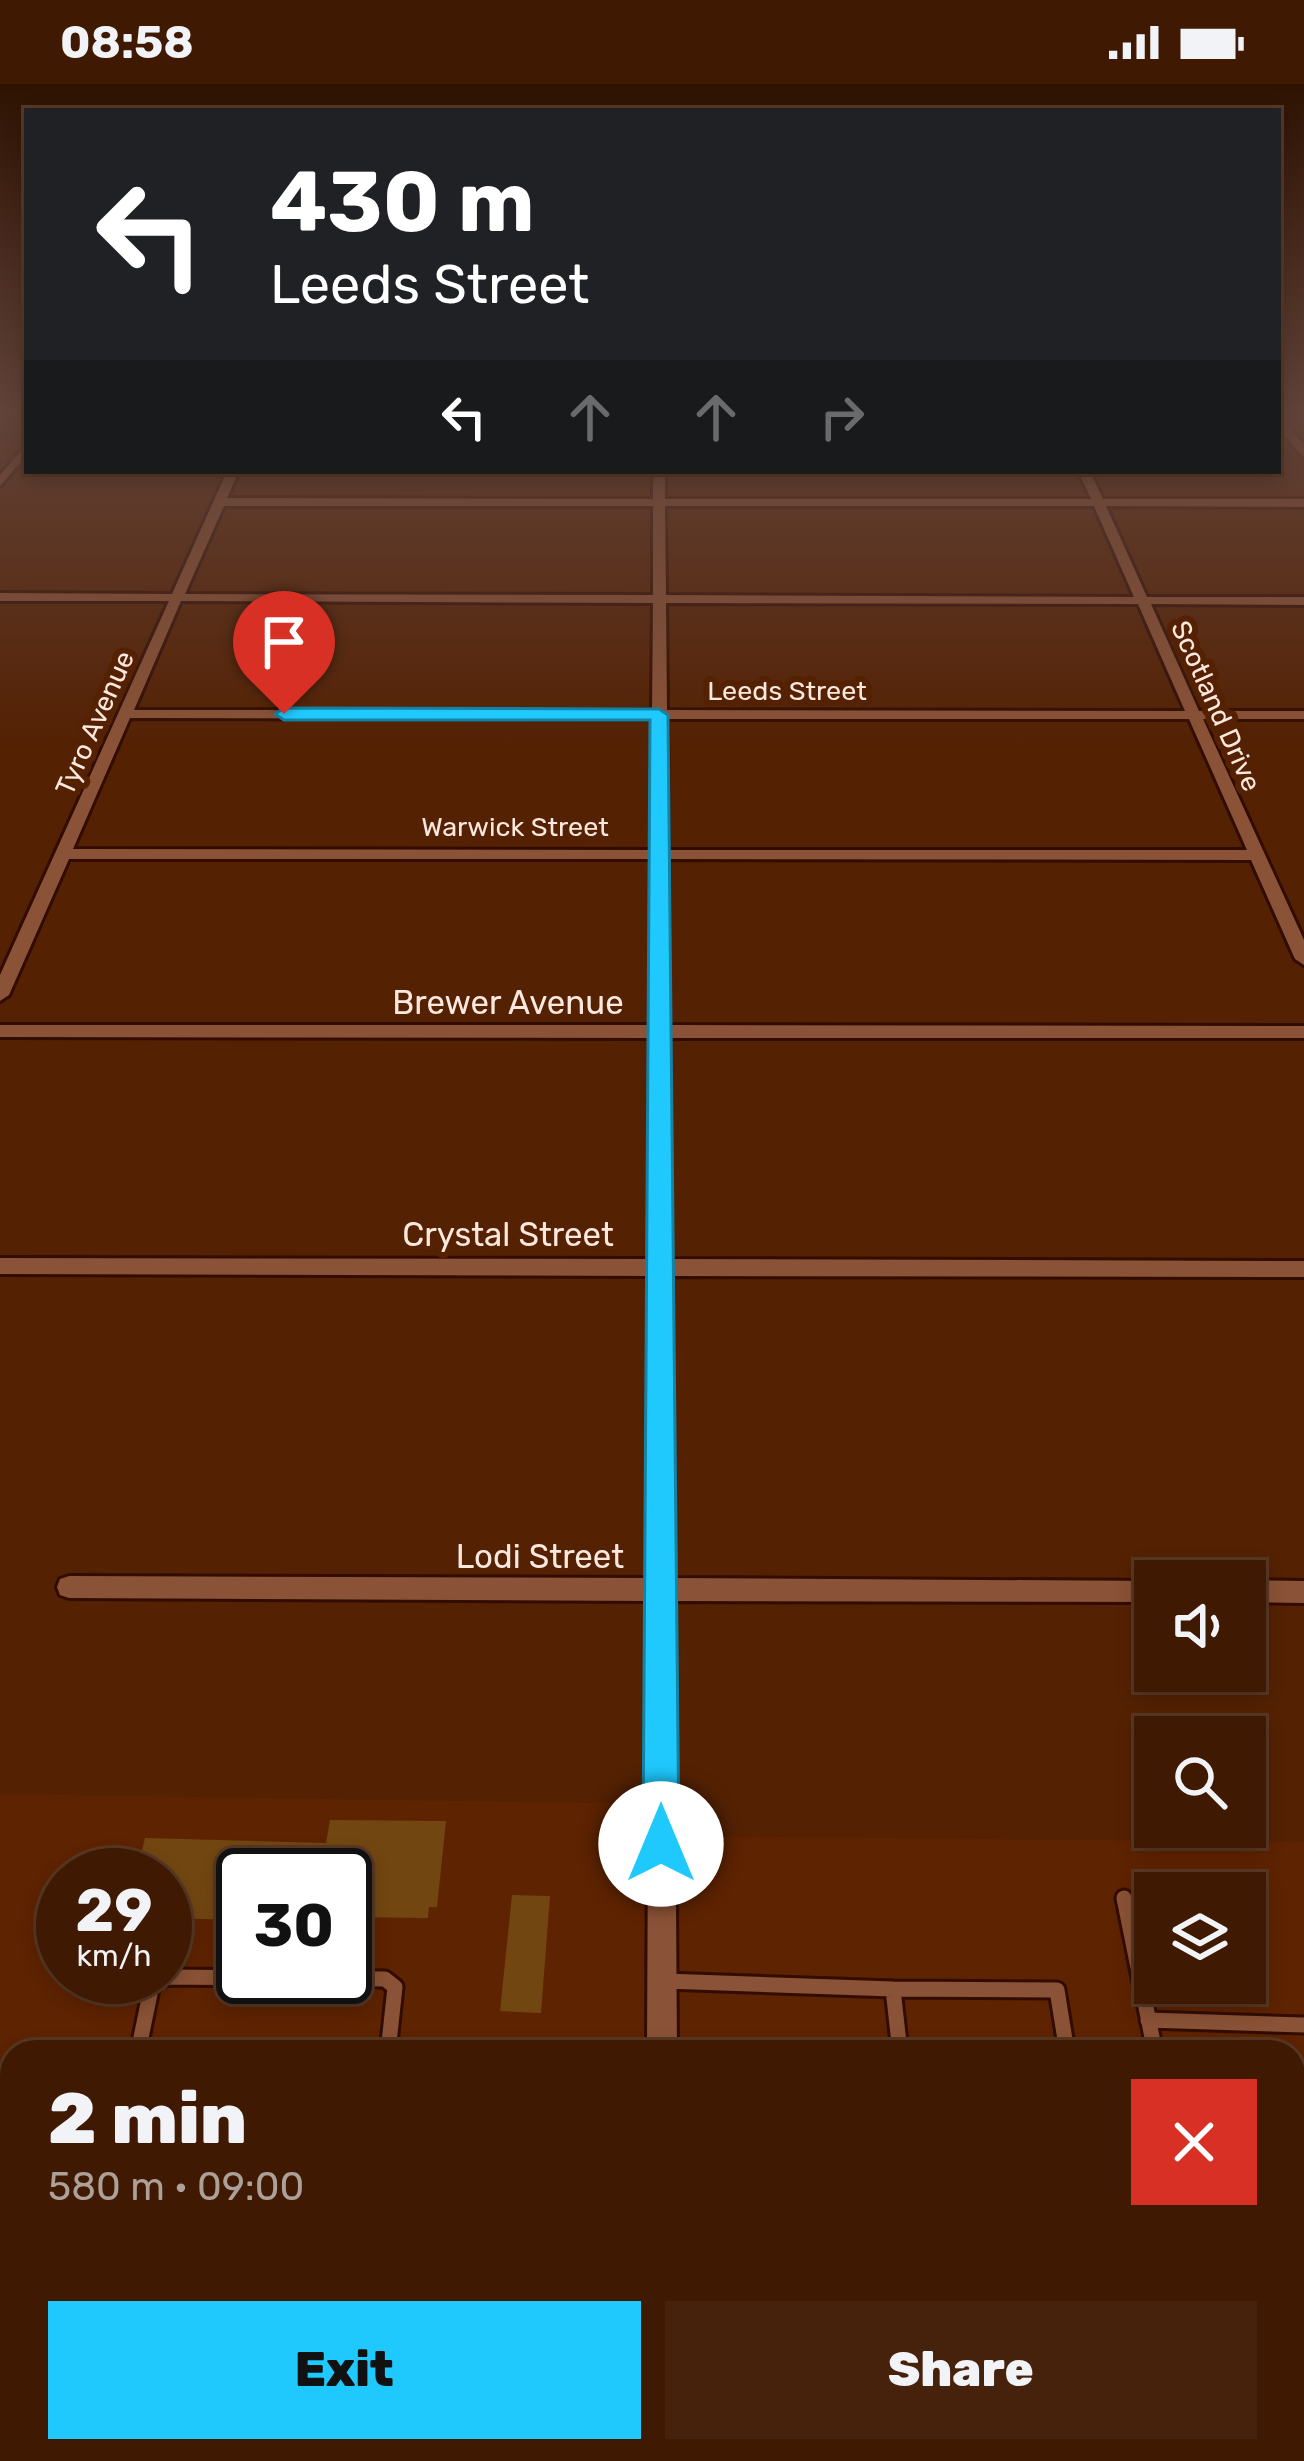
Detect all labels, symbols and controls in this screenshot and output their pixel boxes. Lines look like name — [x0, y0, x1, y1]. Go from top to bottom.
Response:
text: 08:58 — [60, 16, 194, 69]
text: 430 m — [270, 152, 535, 252]
icon: left — [72, 156, 228, 312]
text: Leeds Street — [270, 253, 589, 317]
icon: left — [431, 384, 497, 450]
icon: ahead — [557, 384, 623, 450]
icon: ahead — [683, 384, 749, 450]
icon: right — [809, 384, 875, 450]
pin — [233, 591, 335, 714]
icon: arrive — [251, 609, 317, 675]
street label: Scotland Drive — [1164, 616, 1268, 796]
street label: Tyro Avenue — [49, 646, 141, 800]
street label: Leeds Street — [707, 675, 867, 707]
street label: Warwick Street — [421, 811, 609, 843]
street label: Brewer Avenue — [392, 983, 624, 1022]
street label: Crystal Street — [402, 1215, 614, 1254]
street label: Lodi Street — [456, 1537, 624, 1576]
map controls — [1134, 1560, 1266, 2004]
button: sound — [1134, 1560, 1266, 1692]
button: search — [1134, 1716, 1266, 1848]
position arrow — [598, 1781, 724, 1907]
speed limit sign: 30 — [216, 1848, 372, 2004]
button: layers — [1134, 1872, 1266, 2004]
text: 29 — [75, 1875, 153, 1946]
text: km/h — [77, 1938, 151, 1974]
text: 2 min — [48, 2076, 247, 2161]
button: close — [1131, 2079, 1257, 2205]
text: 580 m · 09:00 — [48, 2164, 304, 2210]
button: Exit — [48, 2301, 641, 2439]
button: Share — [665, 2301, 1257, 2439]

